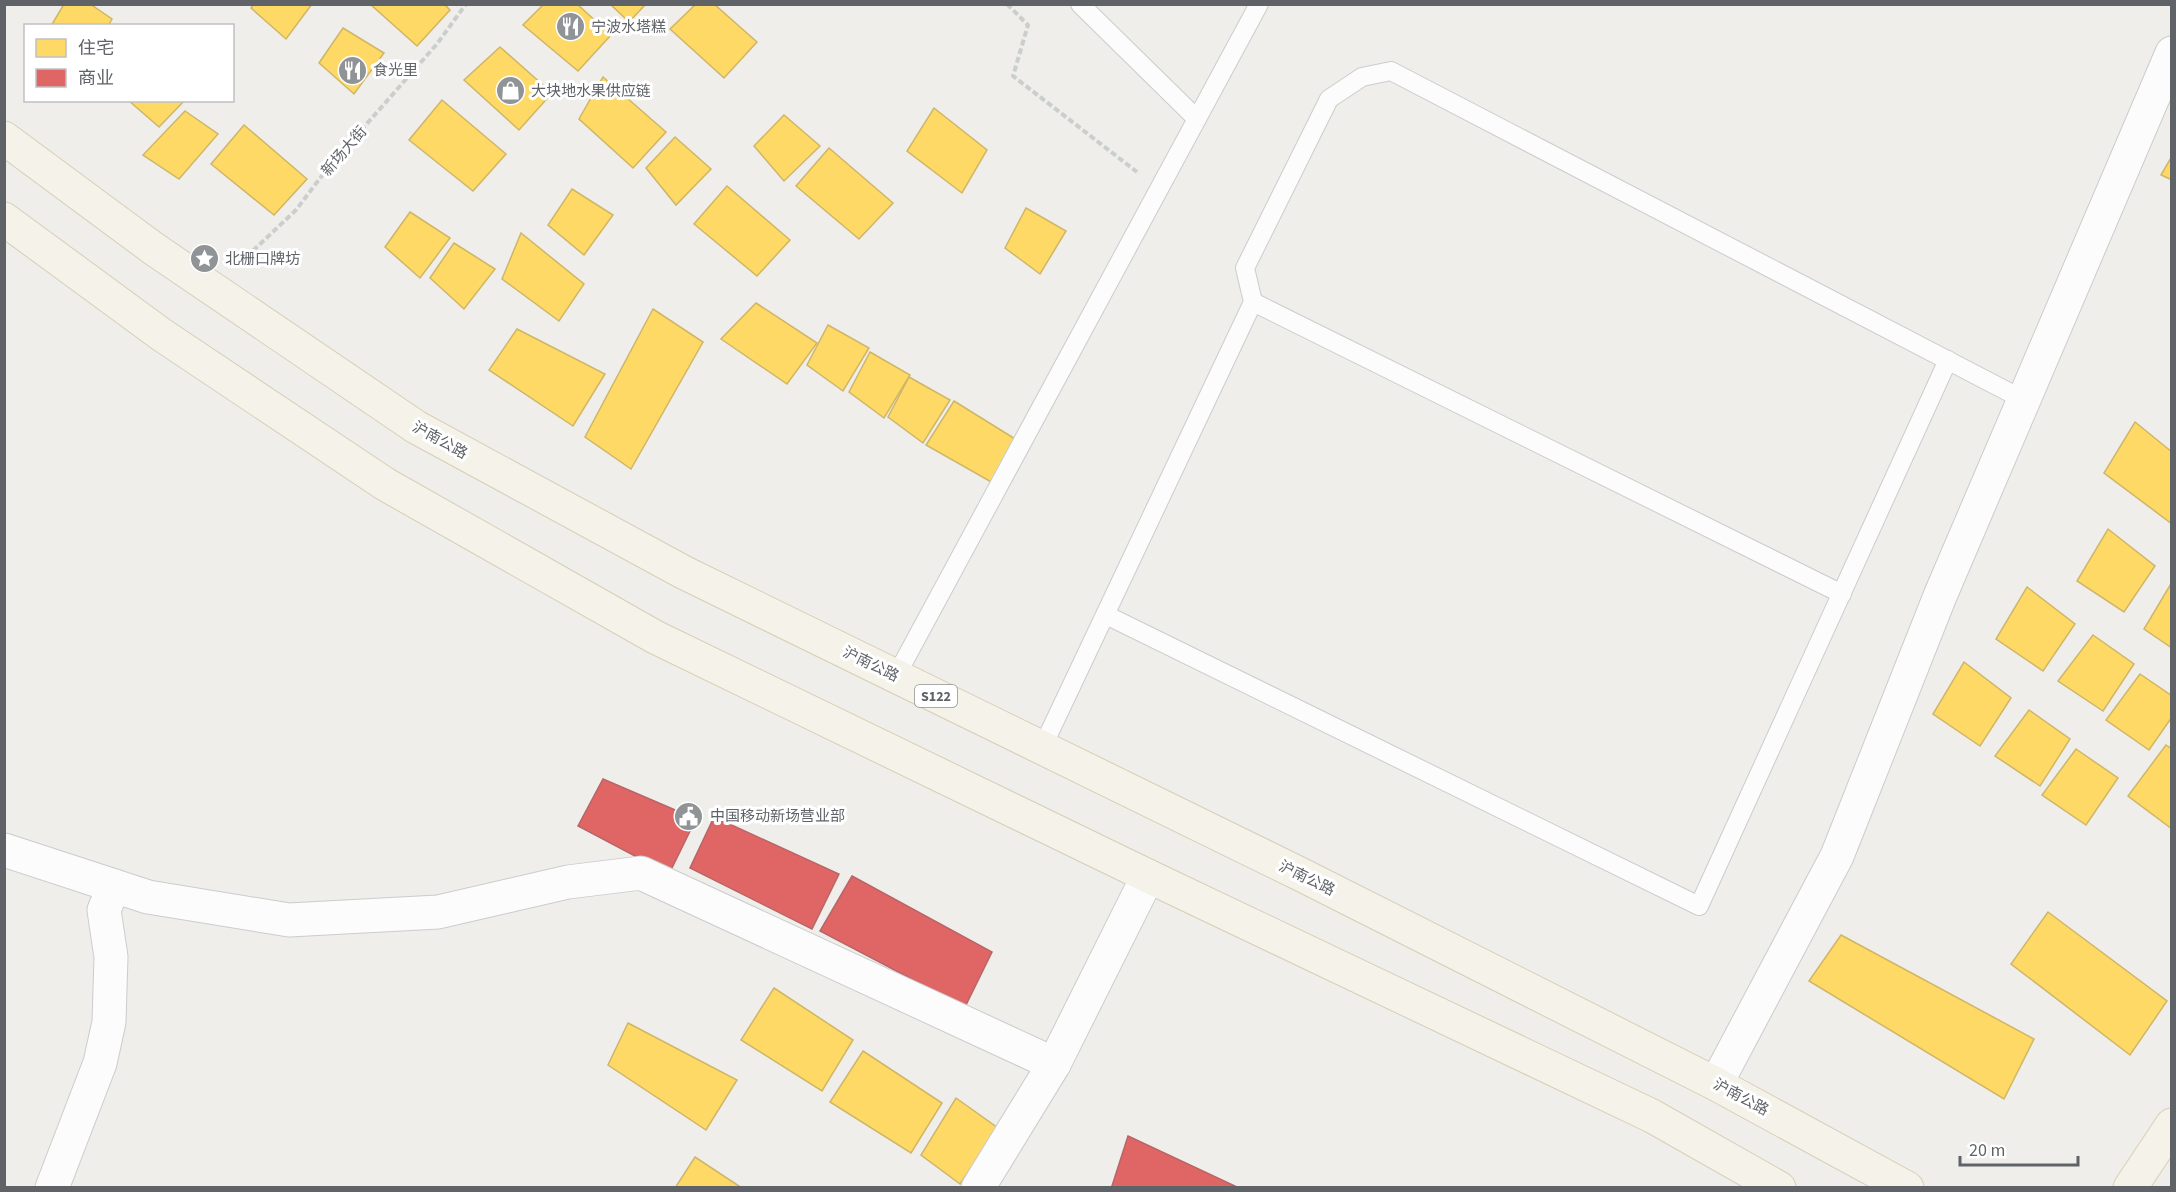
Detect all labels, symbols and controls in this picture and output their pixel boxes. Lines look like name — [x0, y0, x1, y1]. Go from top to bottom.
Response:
restaurant icon: 宁波水塔糕 — [554, 11, 586, 43]
place label: 宁波水塔糕 — [591, 17, 666, 38]
legend — [24, 24, 234, 102]
text: 住宅 — [78, 36, 114, 61]
restaurant icon: 食光里 — [336, 54, 368, 86]
place label: 食光里 — [373, 60, 418, 81]
text: 商业 — [78, 66, 114, 91]
shop icon: 大块地水果供应链 — [494, 75, 526, 107]
place label: 大块地水果供应链 — [531, 81, 651, 102]
street label: 新场大街 — [317, 122, 372, 181]
place icon: 北栅口牌坊 — [188, 243, 220, 275]
place label: 北栅口牌坊 — [225, 249, 300, 270]
street label: 沪南公路 — [408, 417, 471, 464]
street label: 沪南公路 — [839, 642, 902, 687]
road number: S122 — [915, 685, 957, 707]
public building icon: 中国移动新场营业部 — [673, 800, 705, 832]
place label: 中国移动新场营业部 — [710, 806, 845, 827]
street label: 沪南公路 — [1275, 856, 1338, 901]
street label: 沪南公路 — [1709, 1074, 1772, 1121]
scale bar — [1960, 1129, 2078, 1167]
text: 20 m — [1969, 1138, 2005, 1163]

